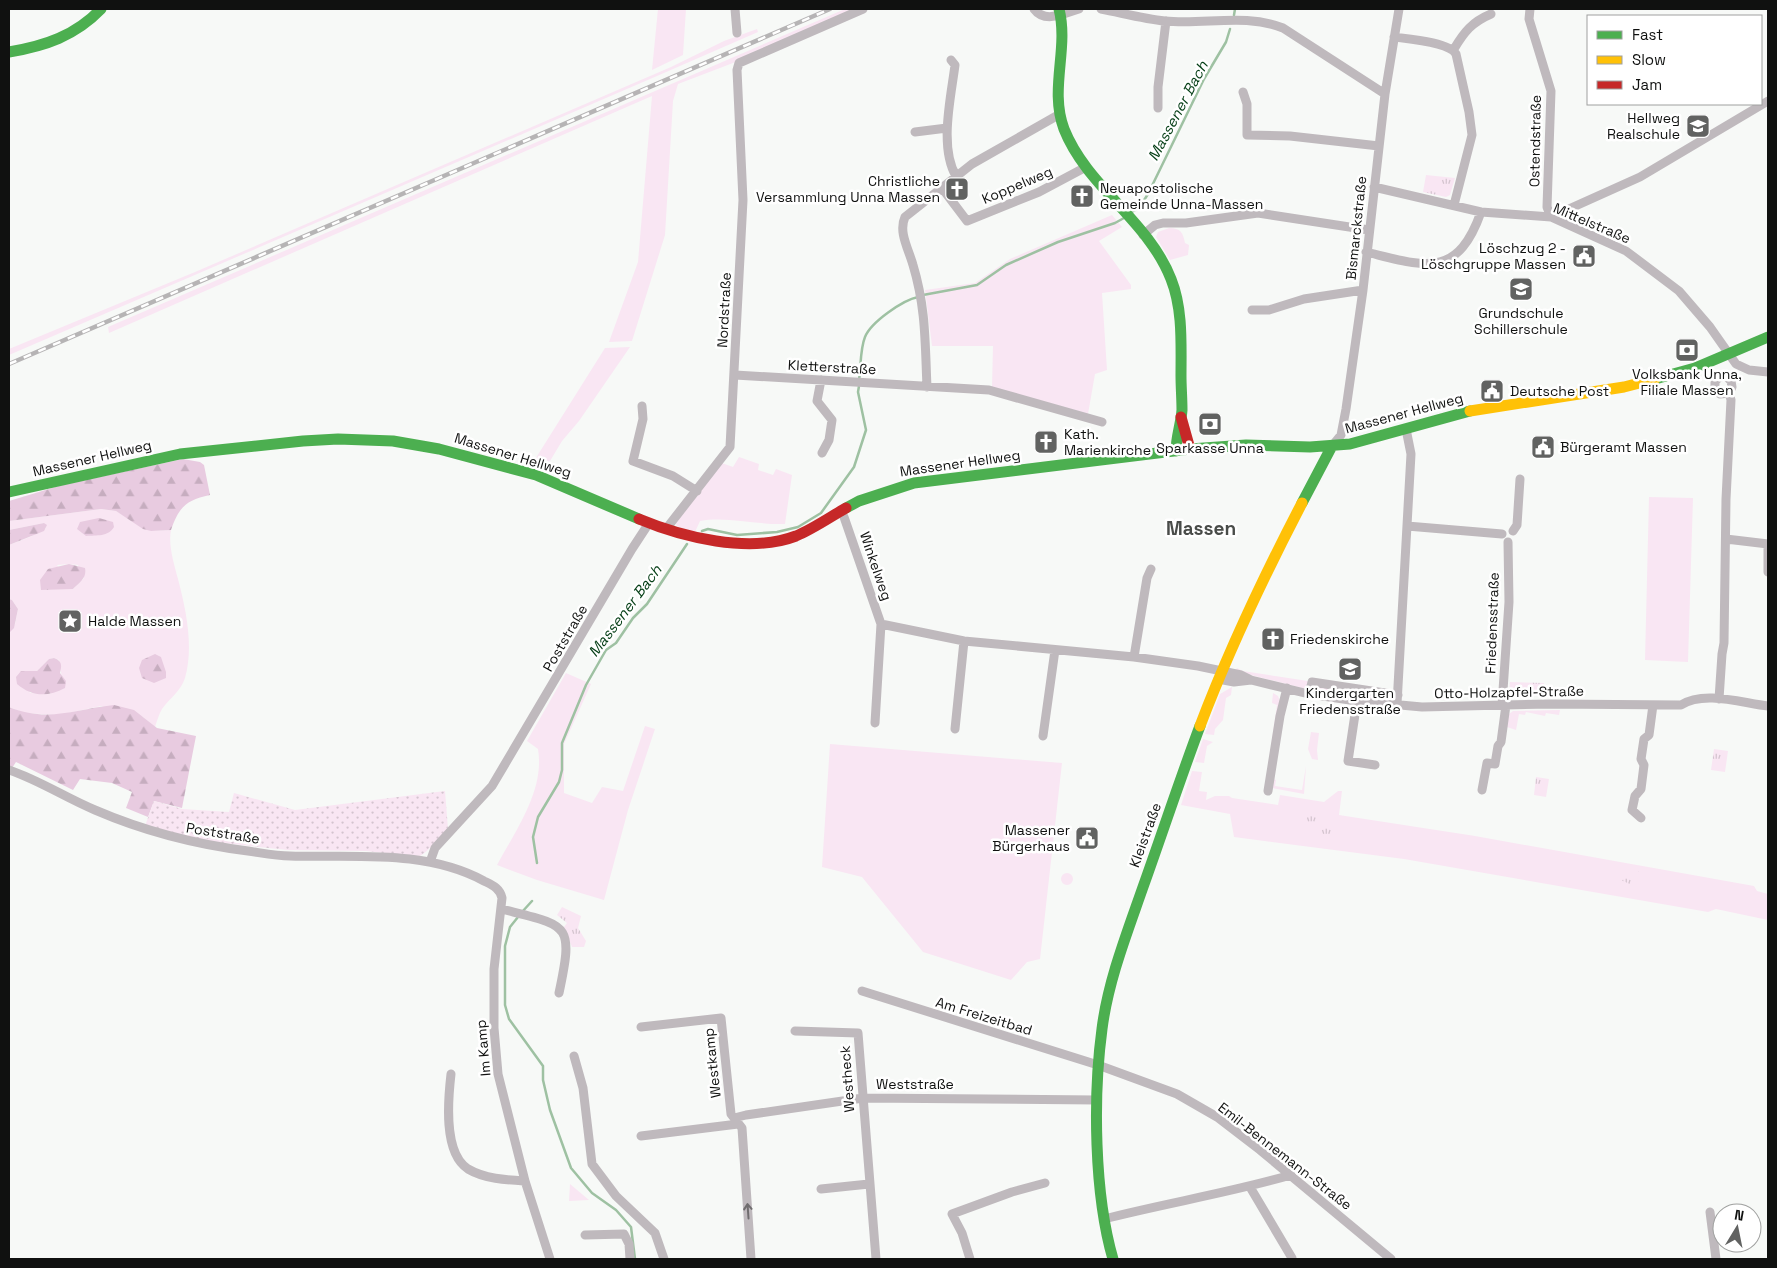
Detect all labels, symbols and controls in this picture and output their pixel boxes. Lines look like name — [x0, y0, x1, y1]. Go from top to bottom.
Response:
legend — [1587, 15, 1762, 105]
text: Fast — [1632, 25, 1663, 44]
text: Slow — [1632, 50, 1666, 69]
water label: Massener Bach — [1143, 57, 1212, 164]
text: Jam — [1632, 75, 1662, 94]
street label: Ostendstraße — [1525, 95, 1545, 187]
place label: Hellweg Realschule — [1607, 109, 1680, 143]
school or university icon: Hellweg Realschule — [1685, 113, 1711, 139]
street label: Koppelweg — [979, 162, 1055, 208]
place label: Christliche Versammlung Unna Massen — [756, 172, 940, 206]
street label: Bismarckstraße — [1342, 175, 1370, 281]
church icon: Christliche Versammlung Unna Massen — [944, 176, 970, 202]
place label: Neuapostolische Gemeinde Unna-Massen — [1100, 179, 1263, 213]
church icon: Neuapostolische Gemeinde Unna-Massen — [1069, 183, 1095, 209]
street label: Mittelstraße — [1551, 199, 1633, 247]
place label: Löschzug 2 - Löschgruppe Massen — [1421, 239, 1566, 273]
public building icon: Löschzug 2 - Löschgruppe Massen — [1571, 243, 1597, 269]
street label: Nordstraße — [713, 272, 735, 348]
school or university icon: Grundschule Schillerschule — [1508, 276, 1534, 302]
place label: Grundschule Schillerschule — [1474, 304, 1568, 338]
bank icon: Volksbank Unna, Filiale Massen — [1674, 337, 1700, 363]
street label: Kletterstraße — [787, 356, 877, 378]
place label: Volksbank Unna, Filiale Massen — [1632, 365, 1742, 399]
public building icon: Deutsche Post — [1479, 378, 1505, 404]
place label: Deutsche Post — [1510, 382, 1609, 400]
street label: Massener Hellweg — [1343, 389, 1465, 437]
bank icon: Sparkasse Unna — [1197, 411, 1223, 437]
place label: Kath. Marienkirche — [1064, 425, 1151, 459]
street label: Massener Hellweg — [452, 429, 574, 481]
church icon: Kath. Marienkirche — [1033, 429, 1059, 455]
public building icon: Bürgeramt Massen — [1530, 434, 1556, 460]
street label: Massener Hellweg — [31, 436, 153, 480]
place label: Bürgeramt Massen — [1560, 438, 1687, 456]
place label: Sparkasse Unna — [1156, 439, 1264, 457]
street label: Massener Hellweg — [899, 446, 1021, 480]
district label: Massen — [1166, 516, 1236, 541]
street label: Winkelweg — [856, 529, 896, 603]
water label: Massener Bach — [584, 560, 666, 660]
street label: Friedensstraße — [1481, 572, 1503, 674]
street label: Poststraße — [539, 601, 591, 675]
place icon: Halde Massen — [57, 608, 83, 634]
place label: Halde Massen — [88, 612, 181, 630]
church icon: Friedenskirche — [1260, 626, 1286, 652]
place label: Friedenskirche — [1290, 630, 1389, 648]
school or university icon: Kindergarten Friedensstraße — [1337, 656, 1363, 682]
street label: Otto-Holzapfel-Straße — [1434, 682, 1584, 702]
place label: Kindergarten Friedensstraße — [1299, 684, 1401, 718]
street label: Kleistraße — [1125, 800, 1165, 870]
street label: Poststraße — [185, 818, 261, 848]
place label: Massener Bürgerhaus — [992, 821, 1070, 855]
public building icon: Massener Bürgerhaus — [1074, 825, 1100, 851]
street label: Am Freizeitbad — [934, 993, 1034, 1039]
street label: Im Kamp — [472, 1019, 494, 1077]
street label: Westkamp — [699, 1027, 725, 1099]
street label: Westheck — [836, 1045, 858, 1113]
street label: Weststraße — [876, 1075, 954, 1093]
street label: Emil-Bennemann-Straße — [1214, 1098, 1356, 1214]
one-way arrow — [743, 1203, 752, 1219]
north arrow — [1712, 1203, 1762, 1253]
text: N — [1733, 1206, 1745, 1225]

